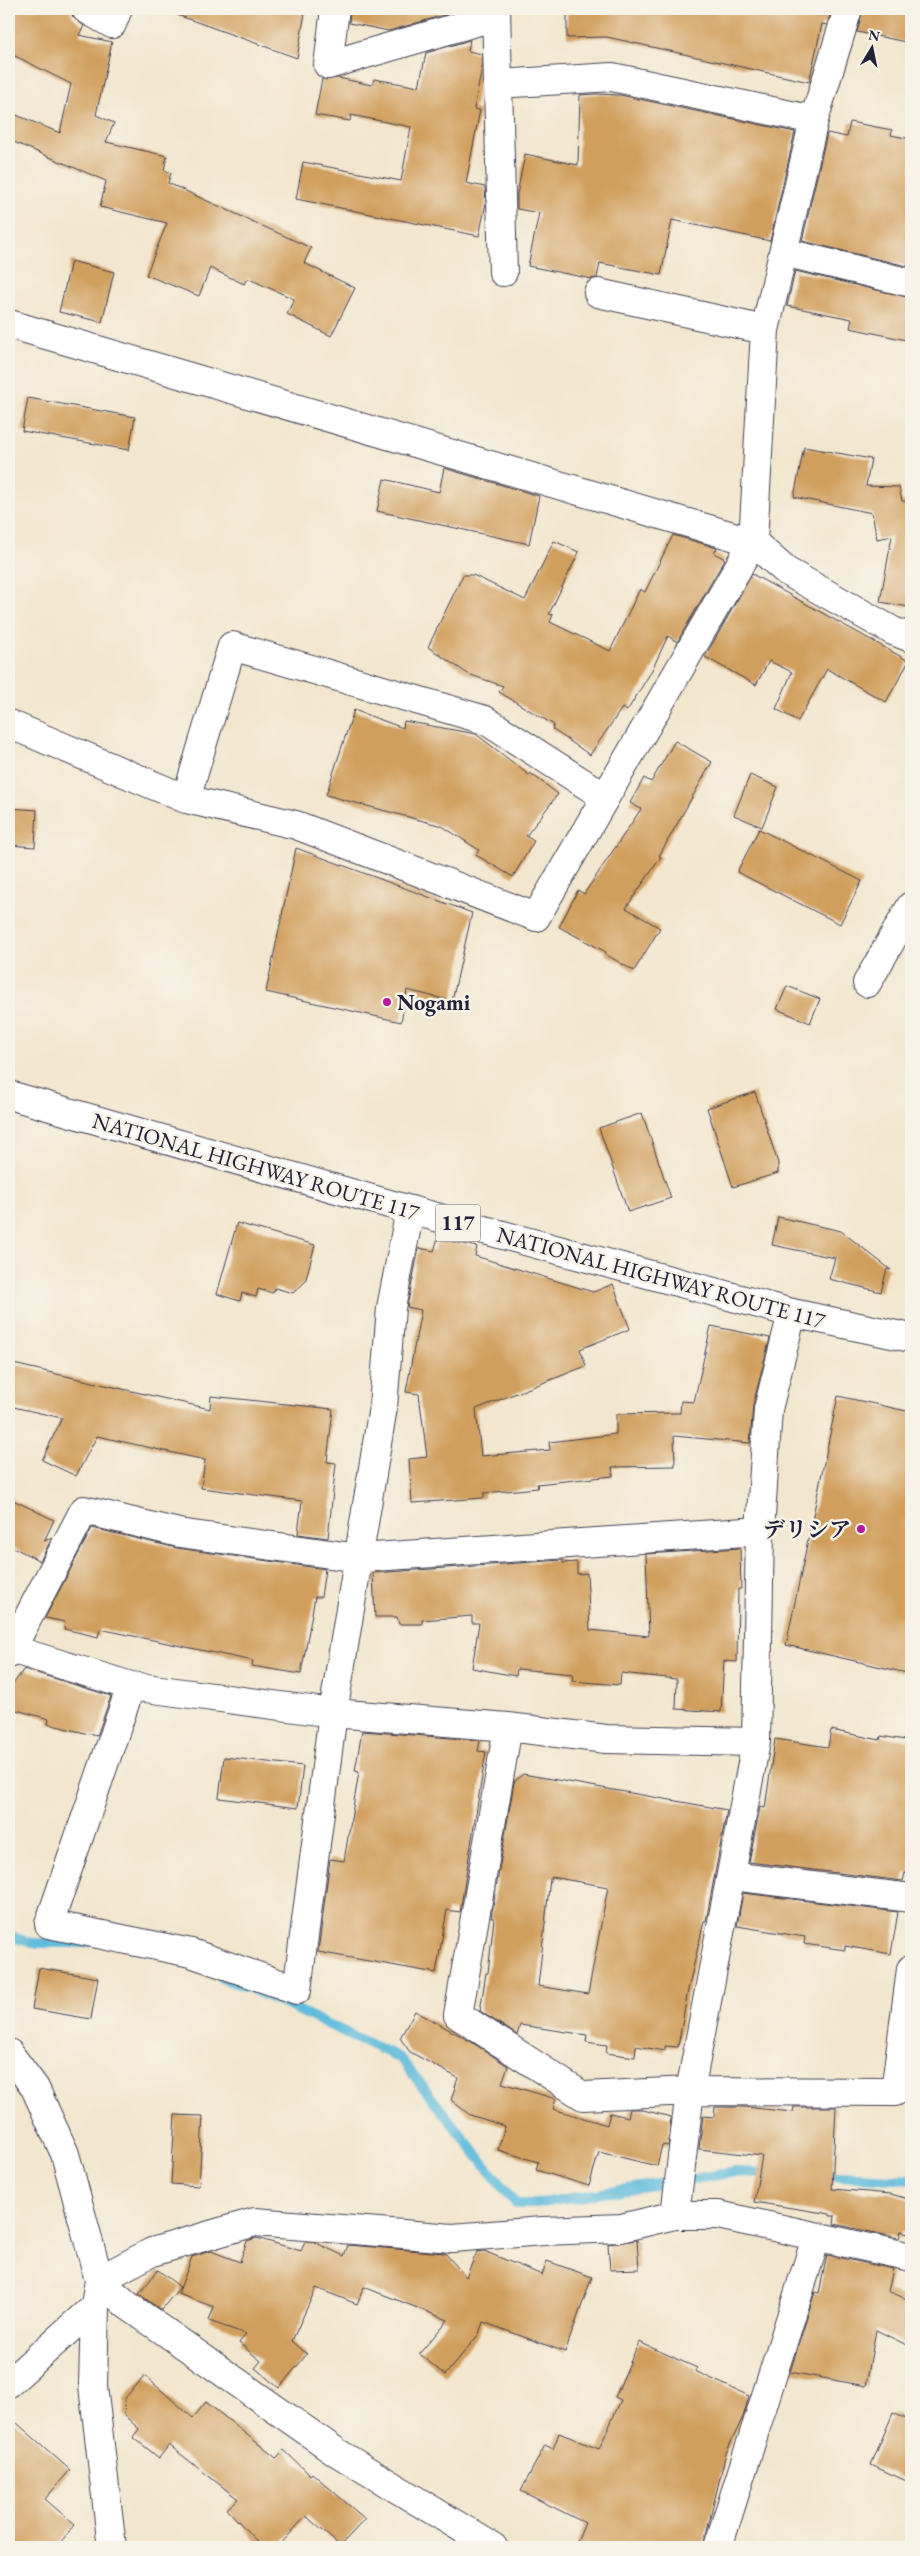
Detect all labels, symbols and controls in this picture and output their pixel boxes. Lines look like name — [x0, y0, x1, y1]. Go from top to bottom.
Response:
north arrow — [848, 22, 898, 72]
text: N — [867, 25, 882, 45]
place label: Nogami — [397, 988, 471, 1017]
marker: Nogami — [381, 996, 393, 1008]
street label: NATIONAL HIGHWAY ROUTE 117 — [89, 1106, 423, 1227]
road number: 117 — [436, 1204, 480, 1242]
street label: NATIONAL HIGHWAY ROUTE 117 — [494, 1220, 829, 1335]
place label: デリシア — [763, 1515, 851, 1544]
marker: デリシア — [855, 1523, 867, 1535]

